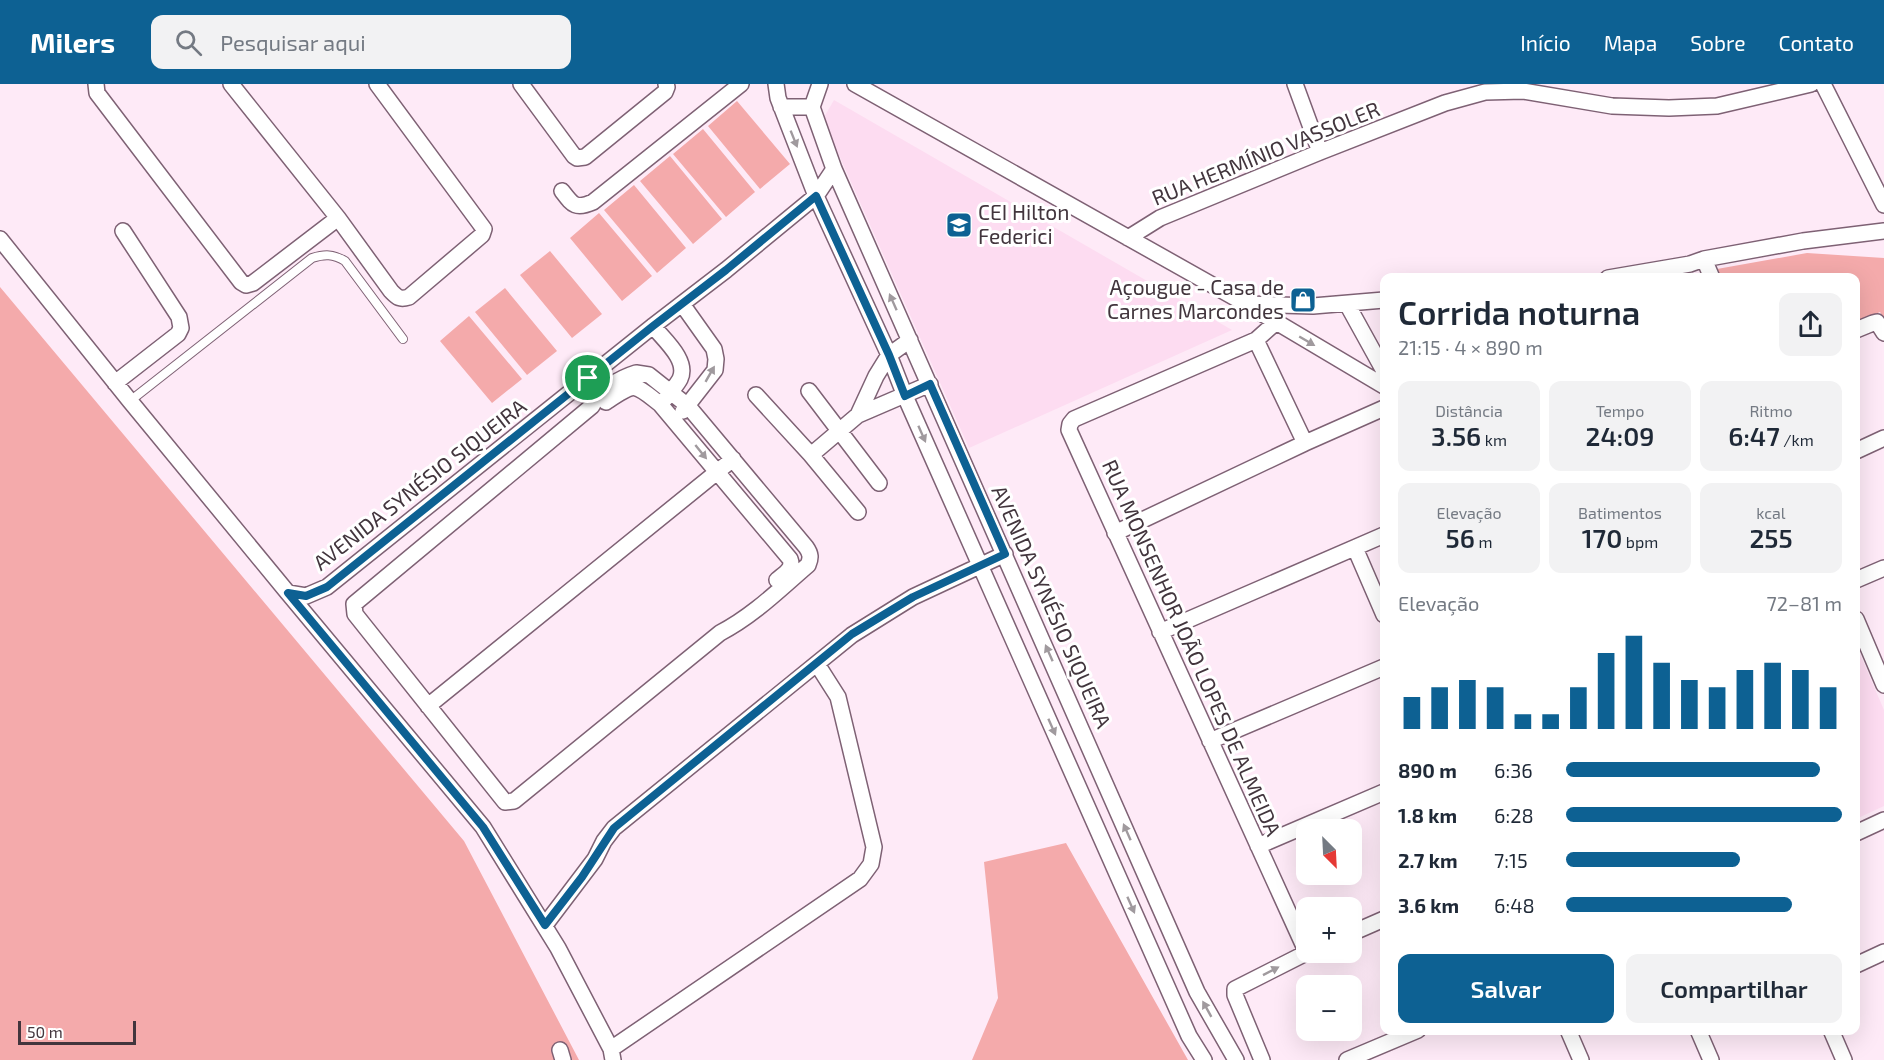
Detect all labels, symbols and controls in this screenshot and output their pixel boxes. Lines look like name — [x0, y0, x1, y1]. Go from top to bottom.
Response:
search box — [151, 15, 571, 69]
text: Milers — [30, 25, 115, 59]
icon: search — [172, 26, 205, 59]
text: Pesquisar aqui — [220, 29, 366, 55]
text: Início — [1520, 30, 1571, 55]
text: Mapa — [1604, 30, 1657, 55]
text: Sobre — [1690, 30, 1745, 55]
text: Contato — [1778, 30, 1854, 55]
street label: RUA HERMÍNIO VASSOLER — [1148, 95, 1383, 210]
one-way arrow — [790, 130, 799, 148]
place label: CEI Hilton Federici — [978, 199, 1069, 248]
school or university icon: CEI Hilton Federici — [944, 210, 974, 240]
place label: Açougue - Casa de Carnes Marcondes — [1107, 274, 1284, 323]
shop icon: Açougue - Casa de Carnes Marcondes — [1288, 285, 1318, 315]
text: Corrida noturna — [1398, 292, 1640, 332]
one-way arrow — [888, 293, 898, 311]
button: share — [1779, 293, 1842, 356]
text: 21:15 · 4 × 890 m — [1398, 335, 1543, 359]
one-way arrow — [1298, 336, 1315, 346]
pin — [562, 352, 613, 403]
icon: arrive — [571, 361, 604, 394]
one-way arrow — [705, 366, 716, 382]
street label: AVENIDA SYNÉSIO SIQUEIRA — [308, 393, 531, 575]
text: Distância — [1435, 401, 1503, 420]
text: Tempo — [1596, 401, 1644, 420]
text: Ritmo — [1749, 401, 1793, 420]
text: 3.56 — [1431, 420, 1481, 451]
text: 24:09 — [1586, 420, 1654, 451]
text: 6:47 — [1728, 420, 1780, 451]
one-way arrow — [917, 425, 927, 443]
text: km — [1481, 430, 1507, 449]
text: /km — [1780, 430, 1814, 449]
one-way arrow — [694, 444, 707, 459]
street label: RUA MONSENHOR JOÃO LOPES DE ALMEIDA — [1098, 455, 1287, 839]
street label: AVENIDA SYNÉSIO SIQUEIRA — [987, 481, 1117, 732]
text: Elevação — [1436, 503, 1502, 522]
text: Batimentos — [1578, 503, 1662, 522]
text: kcal — [1756, 503, 1786, 522]
text: 56 — [1446, 522, 1475, 553]
text: 170 — [1582, 522, 1622, 553]
text: 255 — [1749, 522, 1793, 553]
text: m — [1475, 532, 1492, 551]
text: bpm — [1622, 532, 1658, 551]
text: Elevação — [1398, 591, 1479, 615]
text: 72–81 m — [1767, 591, 1842, 615]
one-way arrow — [1044, 645, 1053, 662]
one-way arrow — [1048, 718, 1057, 736]
text: 890 m — [1398, 758, 1457, 782]
text: 6:36 — [1494, 758, 1533, 782]
text: 1.8 km — [1398, 803, 1457, 827]
text: 6:28 — [1494, 803, 1534, 827]
north arrow — [1296, 819, 1362, 885]
map controls — [1296, 819, 1362, 1041]
one-way arrow — [1122, 822, 1132, 840]
text: 2.7 km — [1398, 848, 1458, 872]
text: 7:15 — [1494, 848, 1528, 872]
text: 3.6 km — [1398, 893, 1459, 917]
text: 6:48 — [1494, 893, 1535, 917]
one-way arrow — [1126, 897, 1136, 915]
button: + — [1296, 897, 1362, 963]
button: Salvar — [1398, 954, 1614, 1023]
button: Compartilhar — [1626, 954, 1842, 1023]
one-way arrow — [1262, 966, 1279, 976]
button: − — [1296, 975, 1362, 1041]
one-way arrow — [1202, 1000, 1212, 1017]
scale bar — [18, 1018, 136, 1046]
text: 50 m — [27, 1022, 63, 1041]

